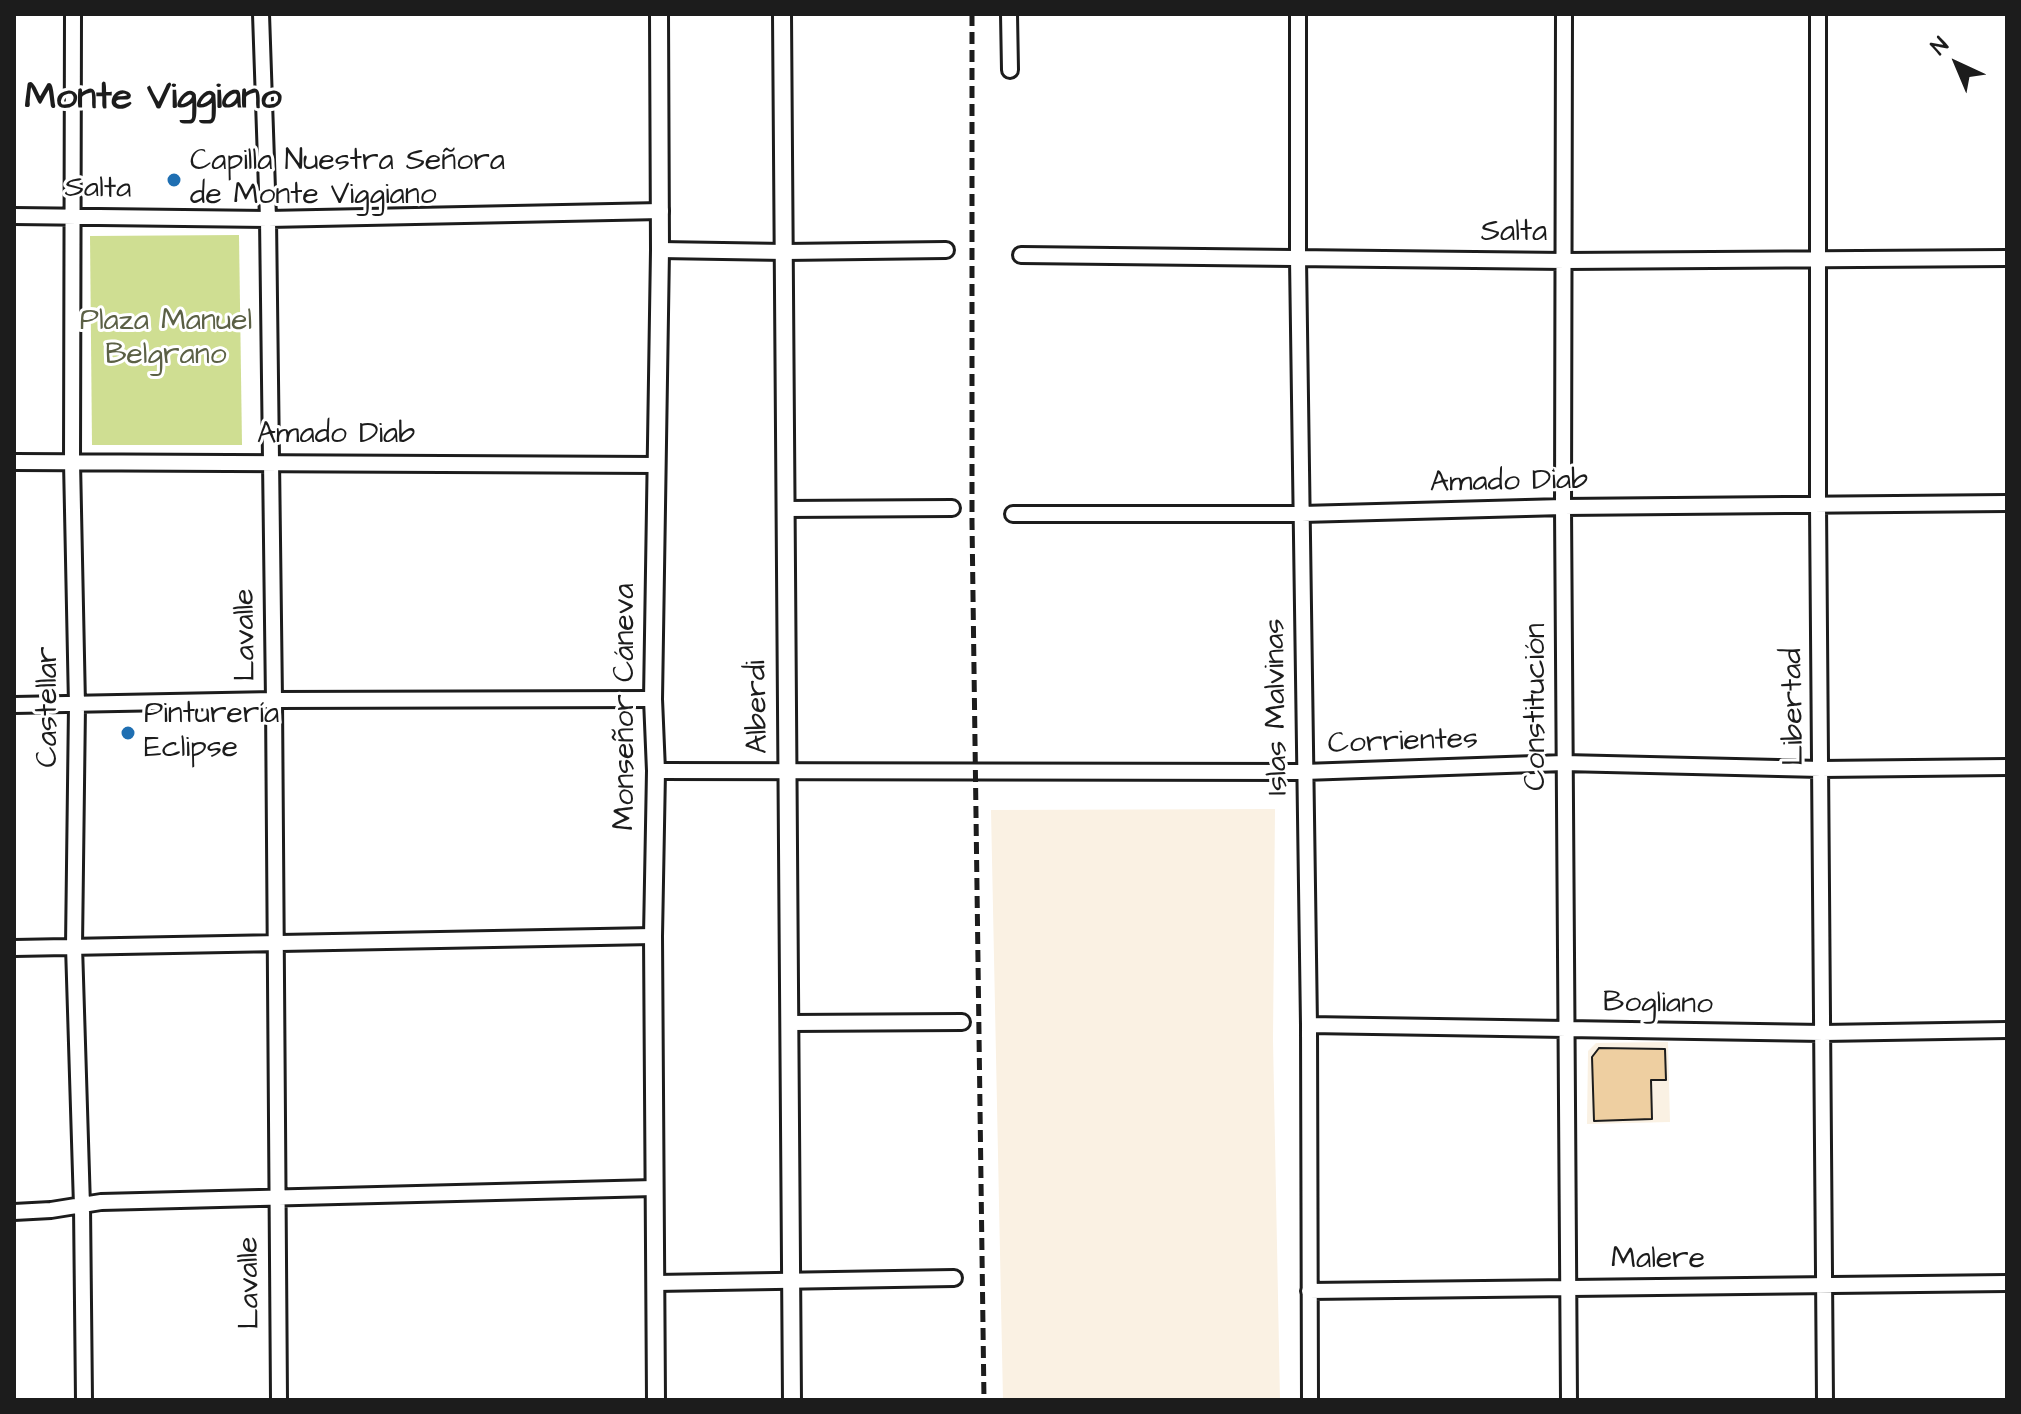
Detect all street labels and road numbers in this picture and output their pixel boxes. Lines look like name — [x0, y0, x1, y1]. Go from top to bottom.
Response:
street label: Salta — [64, 171, 132, 209]
street label: Salta — [1481, 216, 1547, 252]
street label: Amado Diab — [257, 418, 415, 454]
street label: Amado Diab — [1430, 464, 1588, 502]
street label: Monseñor Cáneva — [609, 584, 645, 830]
street label: Lavalle — [228, 588, 266, 682]
street label: Islas Malvinas — [1258, 618, 1298, 796]
street label: Constitución — [1520, 623, 1556, 791]
street label: Castellar — [32, 646, 68, 768]
street label: Libertad — [1776, 648, 1814, 766]
street label: Alberdi — [740, 660, 778, 754]
street label: Corrientes — [1327, 722, 1479, 764]
street label: Bogliano — [1603, 986, 1713, 1024]
street label: Lavalle — [232, 1236, 270, 1330]
street label: Malere — [1611, 1243, 1705, 1279]

